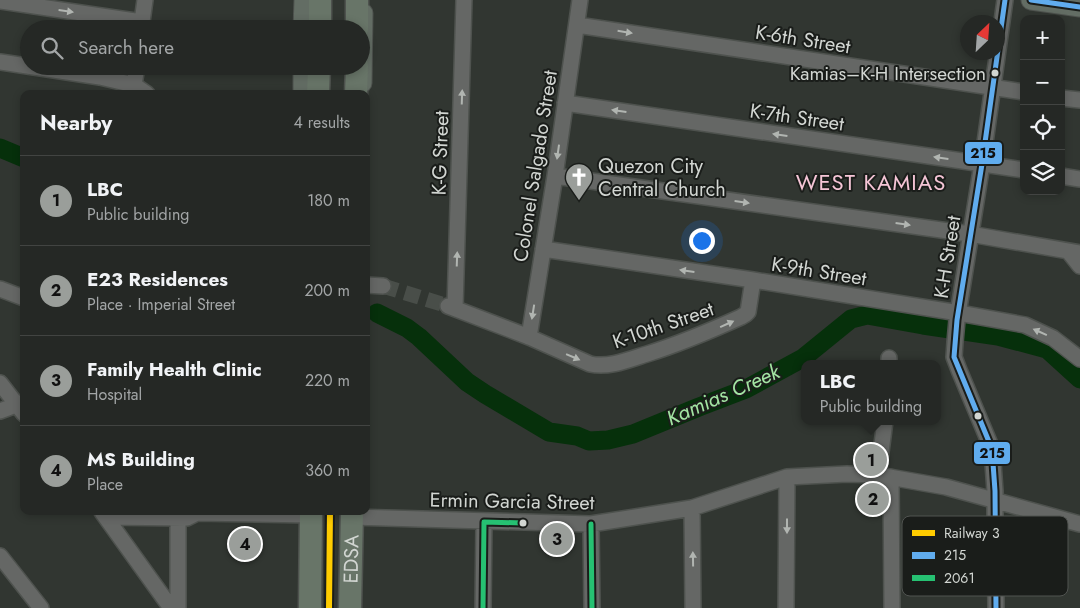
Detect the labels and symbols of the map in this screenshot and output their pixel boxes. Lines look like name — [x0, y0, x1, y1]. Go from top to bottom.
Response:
one-way arrow — [58, 7, 74, 15]
north arrow — [960, 15, 1005, 60]
street label: K-6th Street — [753, 18, 853, 61]
one-way arrow — [618, 28, 634, 36]
place label: Kamias–K-H Intersection — [790, 60, 986, 87]
street label: Colonel Salgado Street — [506, 68, 565, 264]
marker: Kamias–K-H Intersection — [990, 68, 1000, 78]
one-way arrow — [458, 89, 466, 105]
street label: K-7th Street — [748, 97, 846, 138]
one-way arrow — [611, 107, 627, 115]
street label: K-G Street — [425, 110, 456, 196]
one-way arrow — [772, 130, 788, 138]
line badge: 215 — [964, 141, 1003, 165]
text: 215 — [970, 143, 996, 163]
one-way arrow — [554, 144, 562, 160]
place label: Quezon City Central Church — [598, 152, 726, 204]
one-way arrow — [933, 154, 949, 162]
church icon: Quezon City Central Church — [564, 162, 594, 201]
district label: WEST KAMIAS — [796, 166, 946, 198]
one-way arrow — [734, 198, 750, 206]
street label: K-H Street — [927, 213, 968, 301]
one-way arrow — [895, 221, 911, 229]
your location — [689, 228, 715, 254]
street label: K-9th Street — [769, 250, 869, 293]
one-way arrow — [453, 251, 461, 267]
one-way arrow — [679, 266, 695, 274]
street label: K-10th Street — [609, 295, 718, 356]
one-way arrow — [528, 305, 536, 321]
one-way arrow — [720, 319, 734, 327]
one-way arrow — [1033, 328, 1047, 336]
one-way arrow — [566, 353, 580, 361]
water label: Kamias Creek — [662, 356, 785, 433]
unlabelled marker — [973, 411, 983, 421]
pin: 1 — [855, 441, 887, 479]
line badge: 215 — [973, 441, 1011, 465]
text: 215 — [979, 443, 1005, 463]
pin: 2 — [857, 480, 889, 518]
street label: Ermin Garcia Street — [429, 486, 595, 517]
legend — [902, 516, 1068, 596]
unlabelled marker — [518, 518, 528, 528]
one-way arrow — [783, 518, 791, 534]
pin: 3 — [541, 520, 573, 558]
text: Railway 3 — [944, 523, 1000, 543]
pin: 4 — [229, 525, 261, 563]
street label: EDSA — [337, 534, 367, 584]
text: 215 — [944, 545, 966, 565]
one-way arrow — [689, 551, 697, 567]
text: 2061 — [944, 568, 975, 588]

